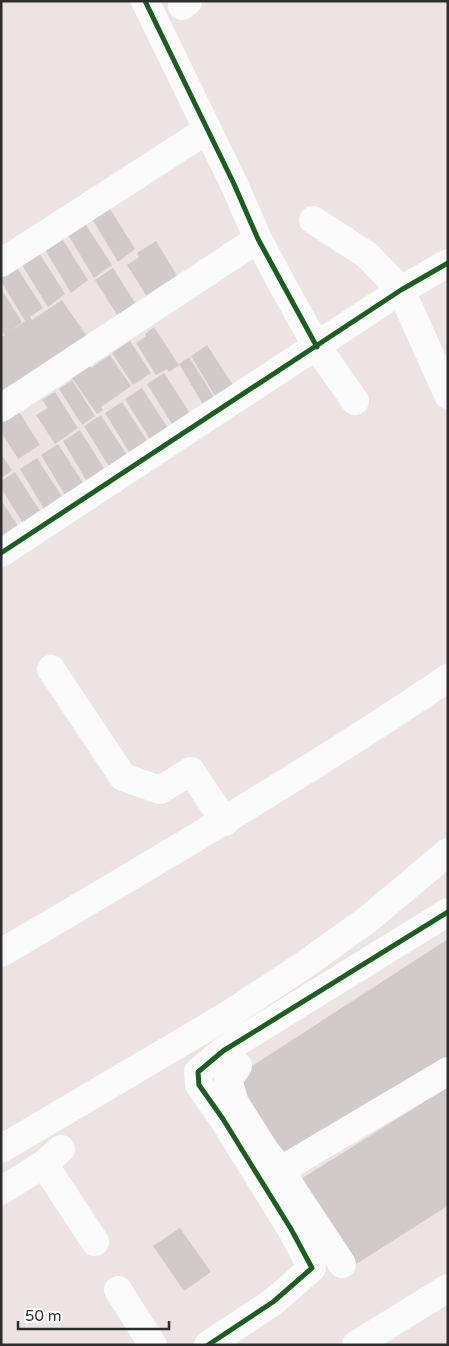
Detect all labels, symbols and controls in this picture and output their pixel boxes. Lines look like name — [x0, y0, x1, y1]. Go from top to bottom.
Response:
scale bar — [18, 1298, 169, 1330]
text: 50 m — [25, 1307, 62, 1325]

